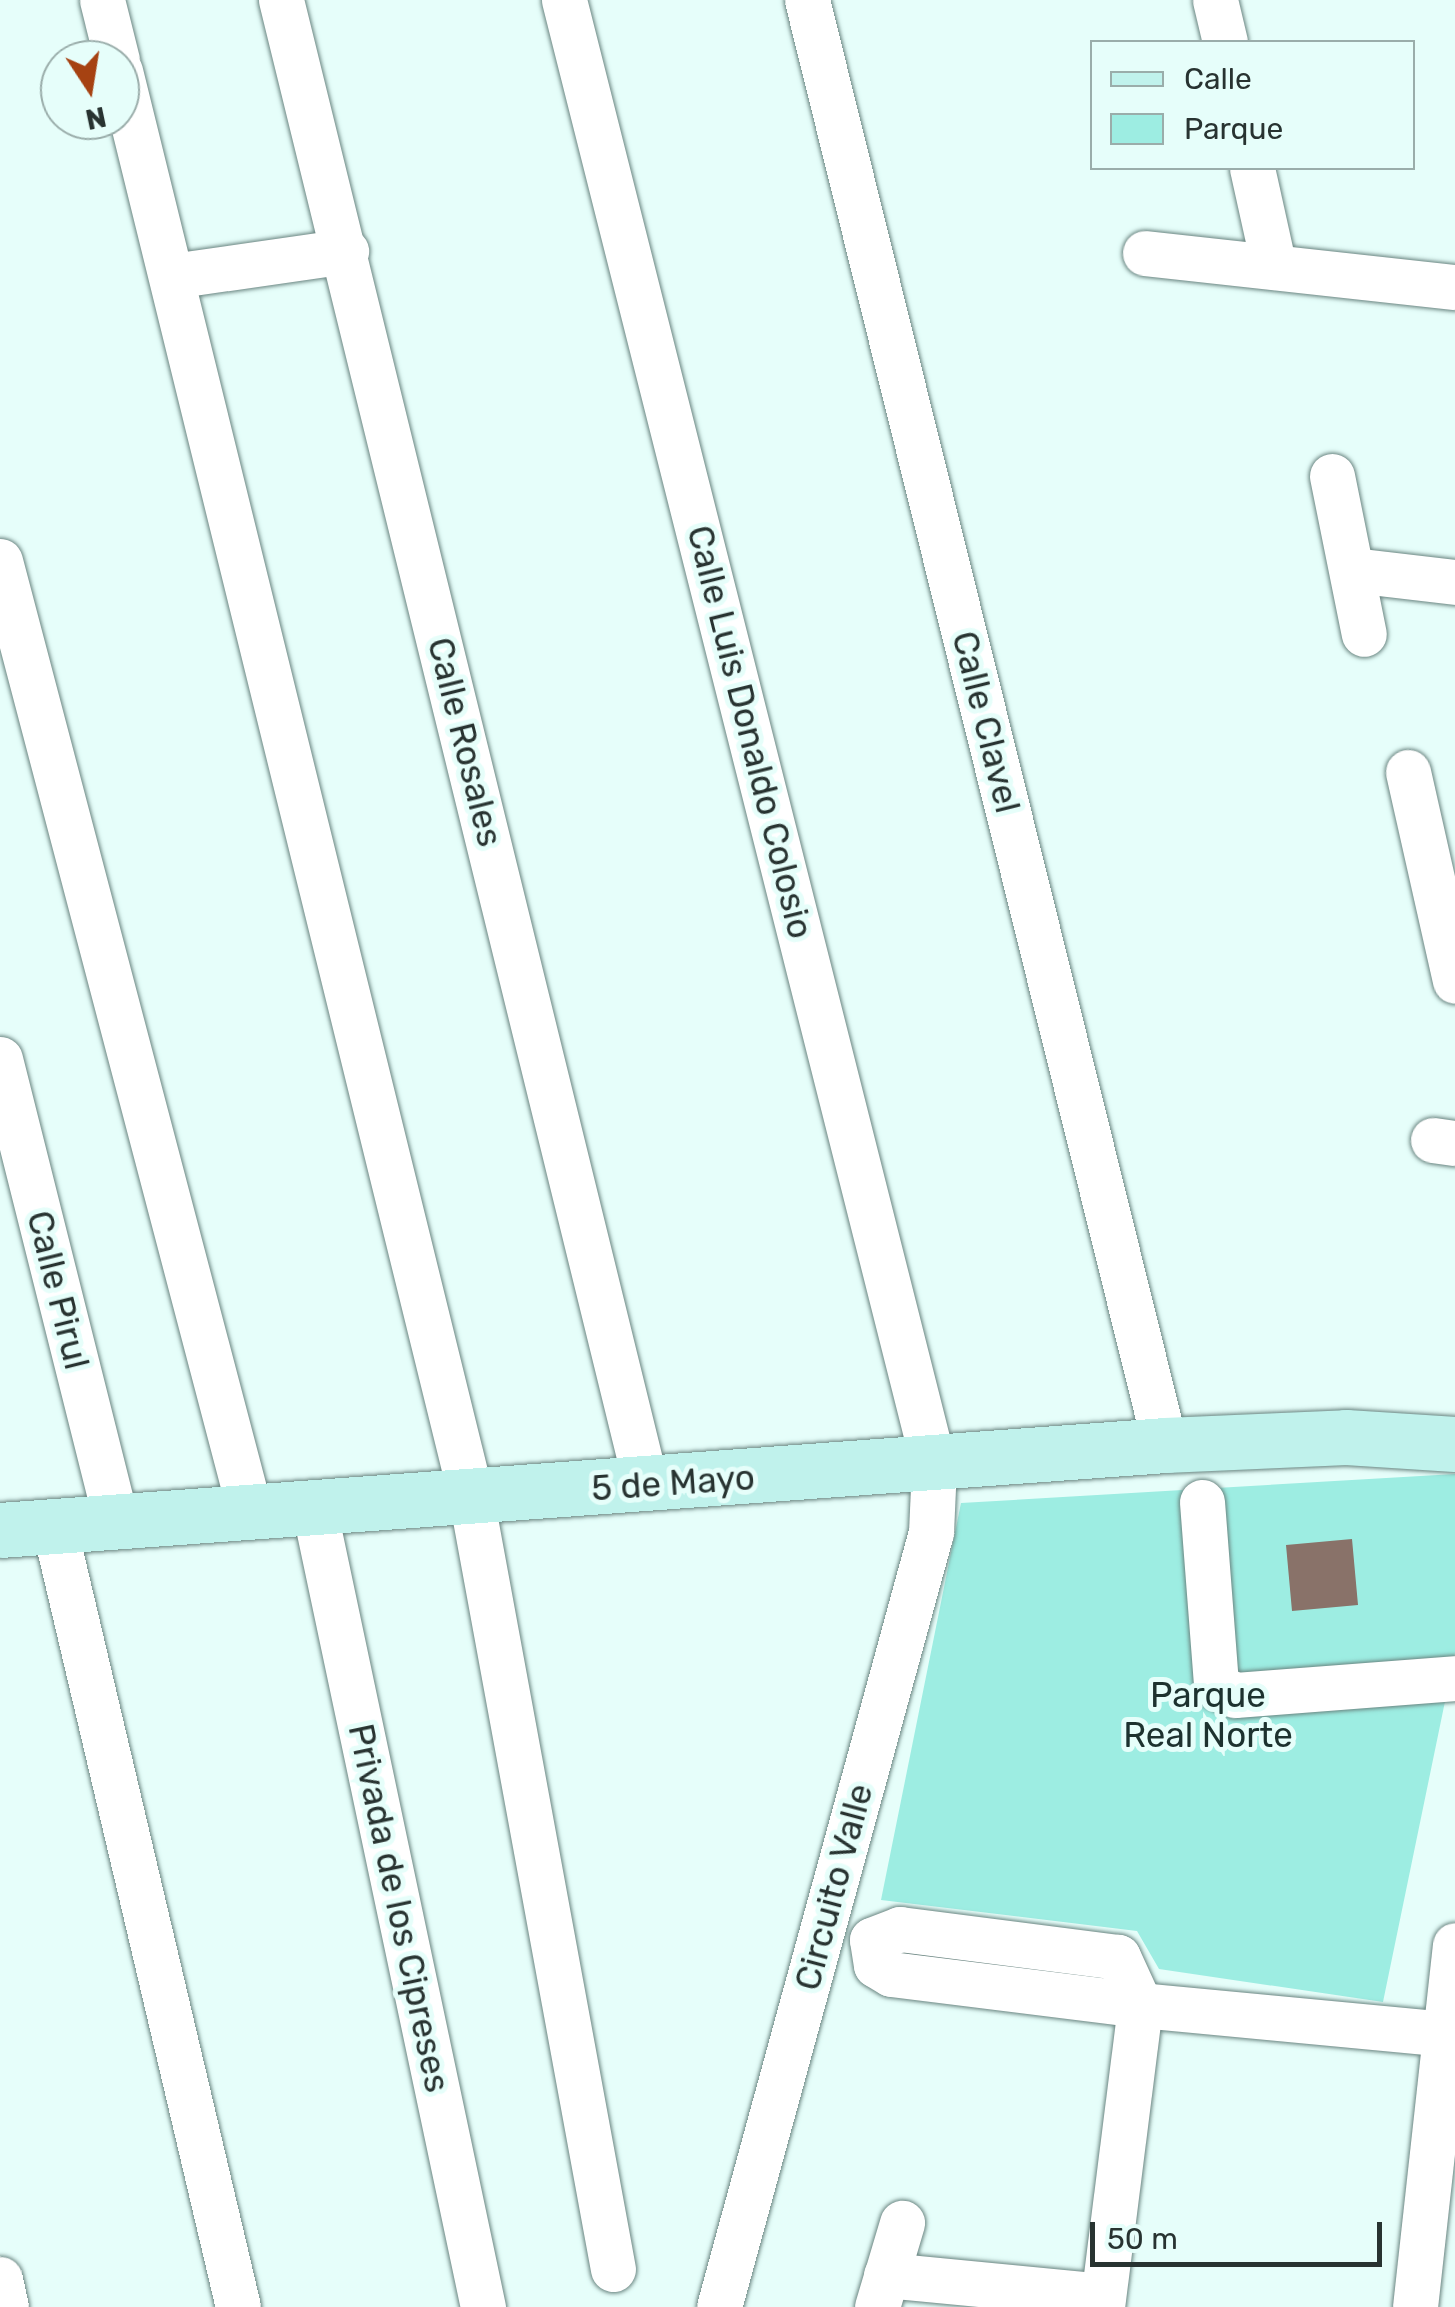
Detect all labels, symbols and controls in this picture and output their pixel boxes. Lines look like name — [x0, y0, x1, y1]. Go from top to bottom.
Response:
north arrow — [40, 40, 140, 140]
legend — [1090, 40, 1415, 170]
text: Calle — [1184, 61, 1252, 97]
text: N — [83, 100, 109, 136]
text: Parque — [1184, 111, 1283, 147]
street label: Calle Luis Donaldo Colosio — [678, 521, 822, 943]
street label: Calle Clavel — [943, 627, 1029, 817]
street label: Calle Rosales — [419, 633, 511, 851]
street label: Calle Pirul — [18, 1207, 98, 1373]
street label: 5 de Mayo — [590, 1456, 756, 1510]
park label: Parque Real Norte — [1123, 1674, 1293, 1756]
street label: Privada de los Cipreses — [339, 1720, 459, 2096]
street label: Circuito Valle — [786, 1779, 882, 1995]
scale bar — [1095, 2202, 1388, 2264]
text: 50 m — [1107, 2221, 1178, 2257]

